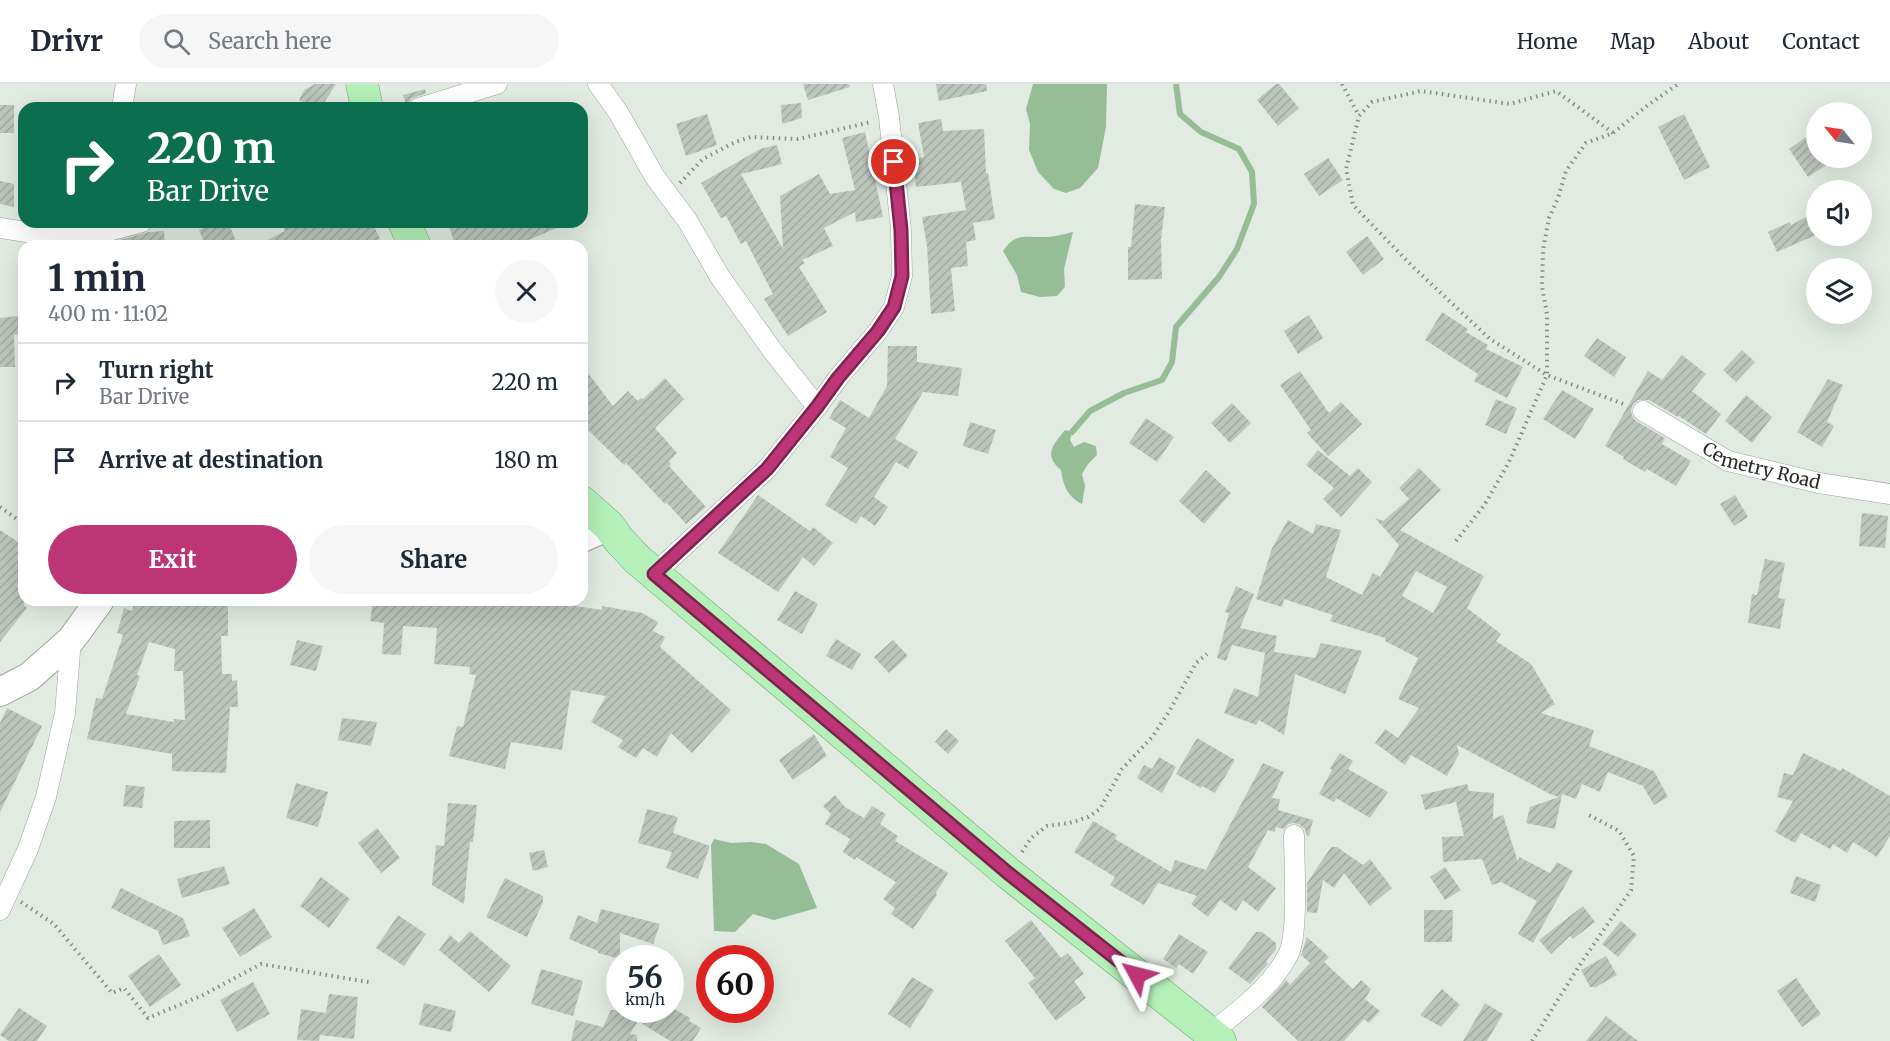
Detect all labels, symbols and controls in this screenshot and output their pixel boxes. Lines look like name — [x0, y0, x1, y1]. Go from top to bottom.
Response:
search box — [139, 14, 559, 68]
text: Drivr — [30, 23, 103, 59]
icon: search — [160, 25, 193, 58]
text: Search here — [208, 27, 331, 55]
text: Home — [1517, 28, 1577, 55]
text: Map — [1610, 28, 1655, 55]
text: About — [1688, 28, 1749, 55]
text: Contact — [1782, 28, 1860, 55]
north arrow — [1806, 102, 1872, 168]
map controls — [1806, 102, 1872, 324]
text: 220 m — [147, 122, 275, 174]
icon: right — [48, 126, 126, 204]
pin — [868, 136, 919, 187]
icon: arrive — [877, 145, 910, 178]
text: Bar Drive — [147, 174, 269, 208]
button: sound — [1806, 180, 1872, 246]
text: 1 min — [48, 256, 146, 301]
button: layers — [1806, 258, 1872, 324]
button: close — [495, 260, 558, 323]
text: 400 m · 11:02 — [48, 301, 168, 326]
text: Turn right — [99, 356, 213, 384]
icon: right — [48, 366, 81, 399]
text: 220 m — [491, 368, 558, 396]
text: Bar Drive — [99, 384, 189, 409]
street label: Cemetry Road — [1699, 437, 1823, 494]
icon: arrive — [48, 444, 81, 477]
text: Arrive at destination — [99, 446, 323, 474]
text: 180 m — [494, 446, 558, 474]
button: Exit — [48, 525, 297, 594]
button: Share — [309, 525, 558, 594]
position arrow — [1105, 943, 1169, 1007]
speed limit sign: 60 — [696, 945, 774, 1023]
text: 56 — [627, 958, 663, 996]
text: km/h — [625, 990, 665, 1009]

